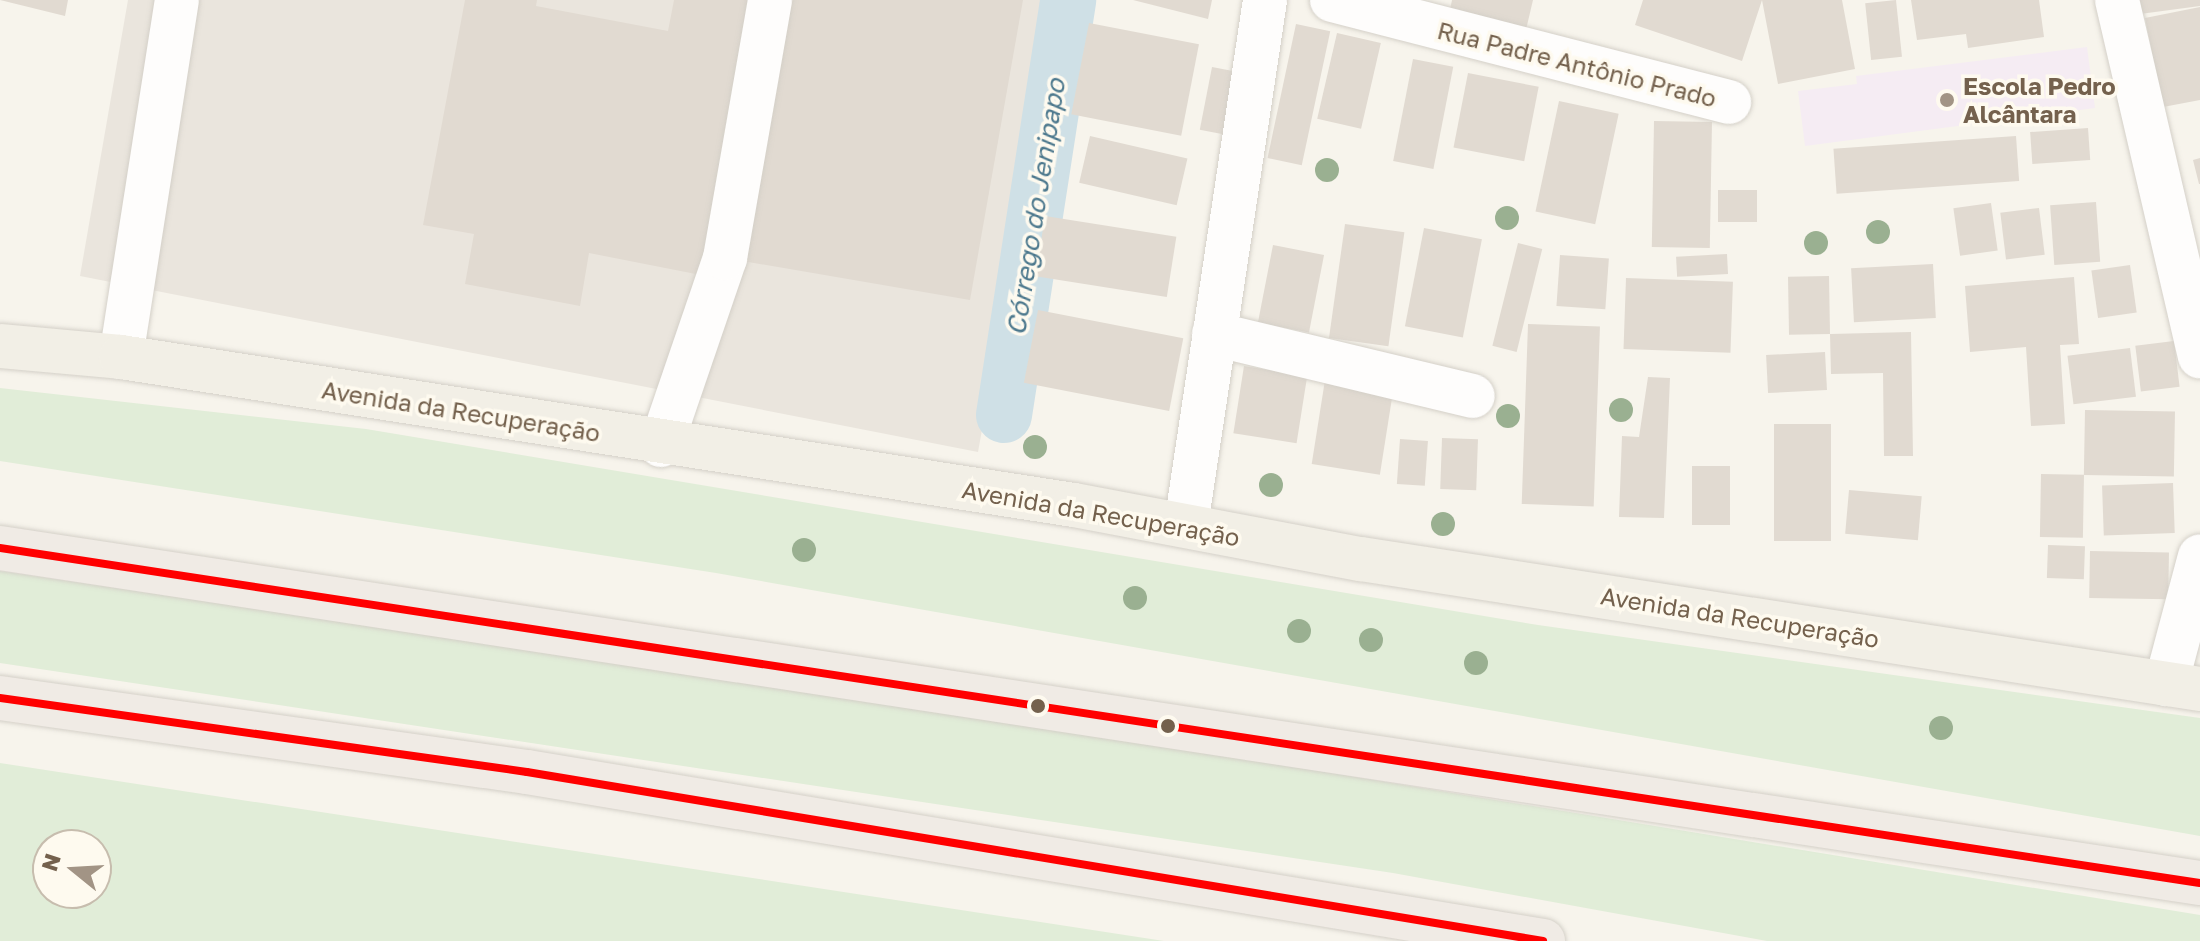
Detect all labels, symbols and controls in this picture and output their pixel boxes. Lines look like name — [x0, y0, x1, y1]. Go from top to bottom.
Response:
street label: Rua Padre Antônio Prado — [1435, 15, 1719, 113]
place label: Escola Pedro Alcântara — [1963, 72, 2116, 128]
water label: Córrego do Jenipapo — [1000, 77, 1072, 337]
marker: Escola Pedro Alcântara — [1938, 91, 1956, 109]
street label: Avenida da Recuperação — [320, 375, 602, 447]
street label: Avenida da Recuperação — [960, 474, 1242, 552]
street label: Avenida da Recuperação — [1599, 581, 1881, 653]
unlabelled marker — [1030, 698, 1046, 714]
unlabelled marker — [1160, 718, 1176, 734]
north arrow — [32, 829, 112, 909]
text: N — [35, 850, 66, 874]

